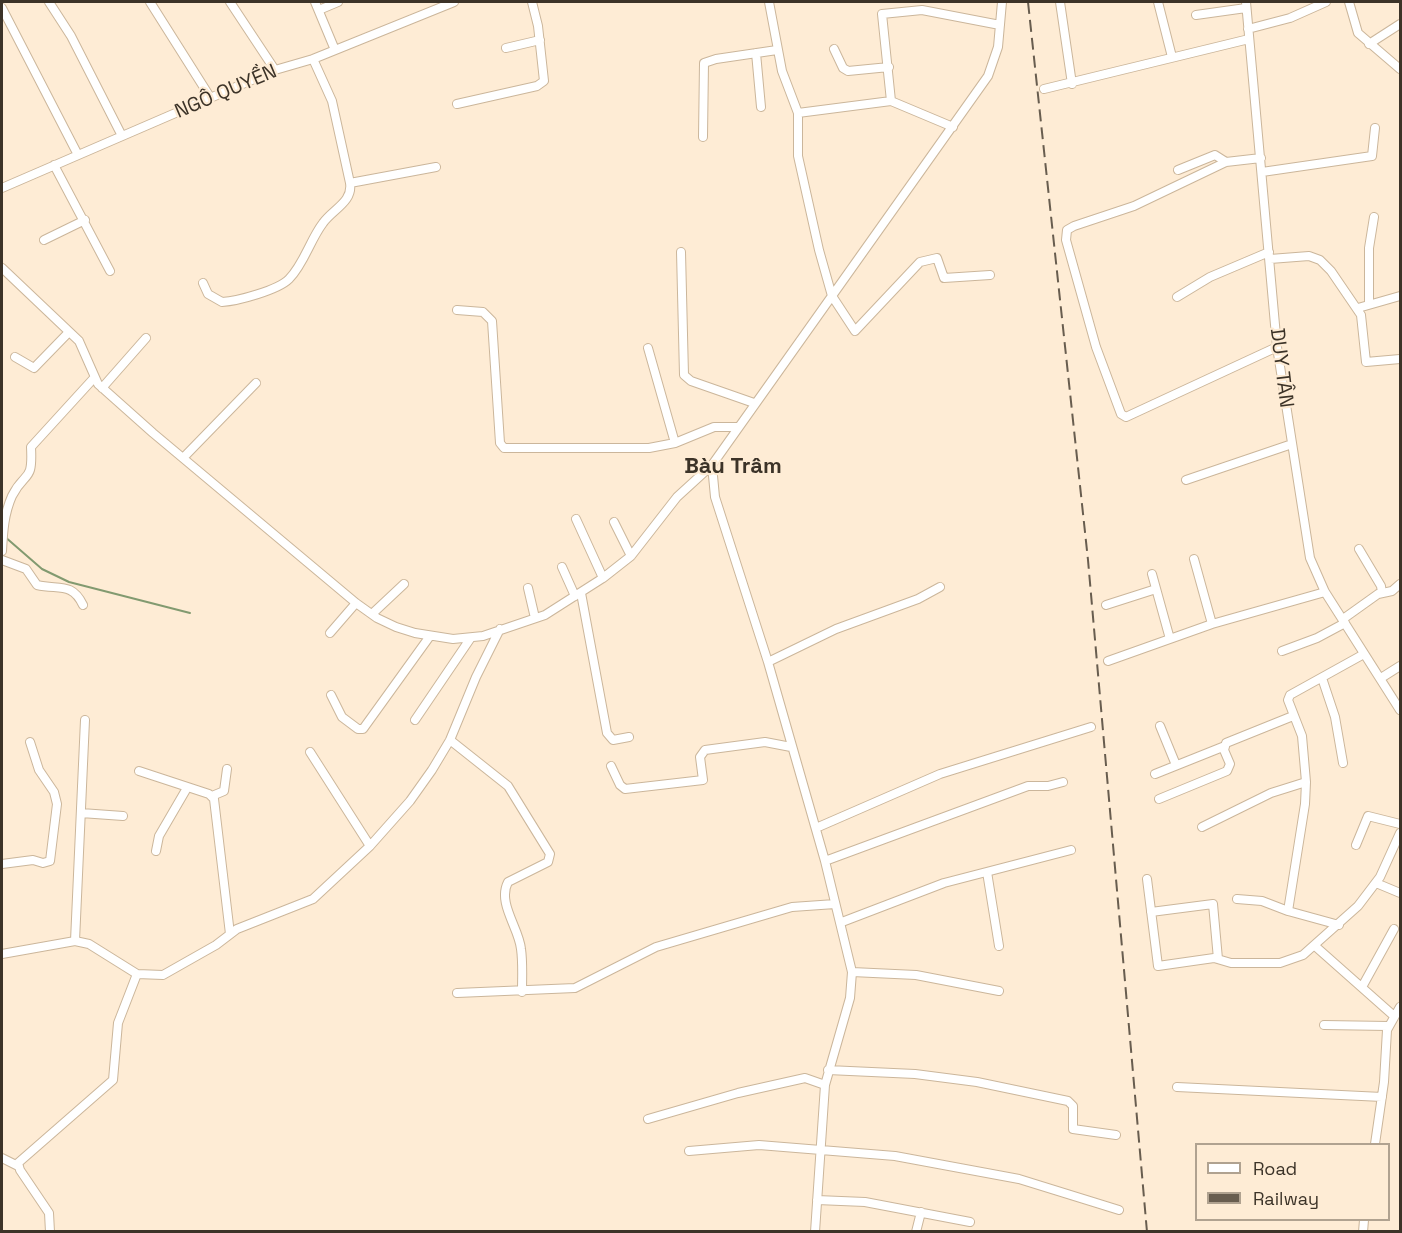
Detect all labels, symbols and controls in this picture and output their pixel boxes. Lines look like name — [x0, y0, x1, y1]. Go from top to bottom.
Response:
street label: NGÔ QUYỀN — [171, 60, 281, 124]
street label: DUY TÂN — [1264, 327, 1298, 409]
district label: Bàu Trâm — [684, 454, 782, 480]
legend — [1195, 1143, 1390, 1221]
text: Road — [1253, 1157, 1297, 1180]
text: Railway — [1253, 1187, 1319, 1210]

